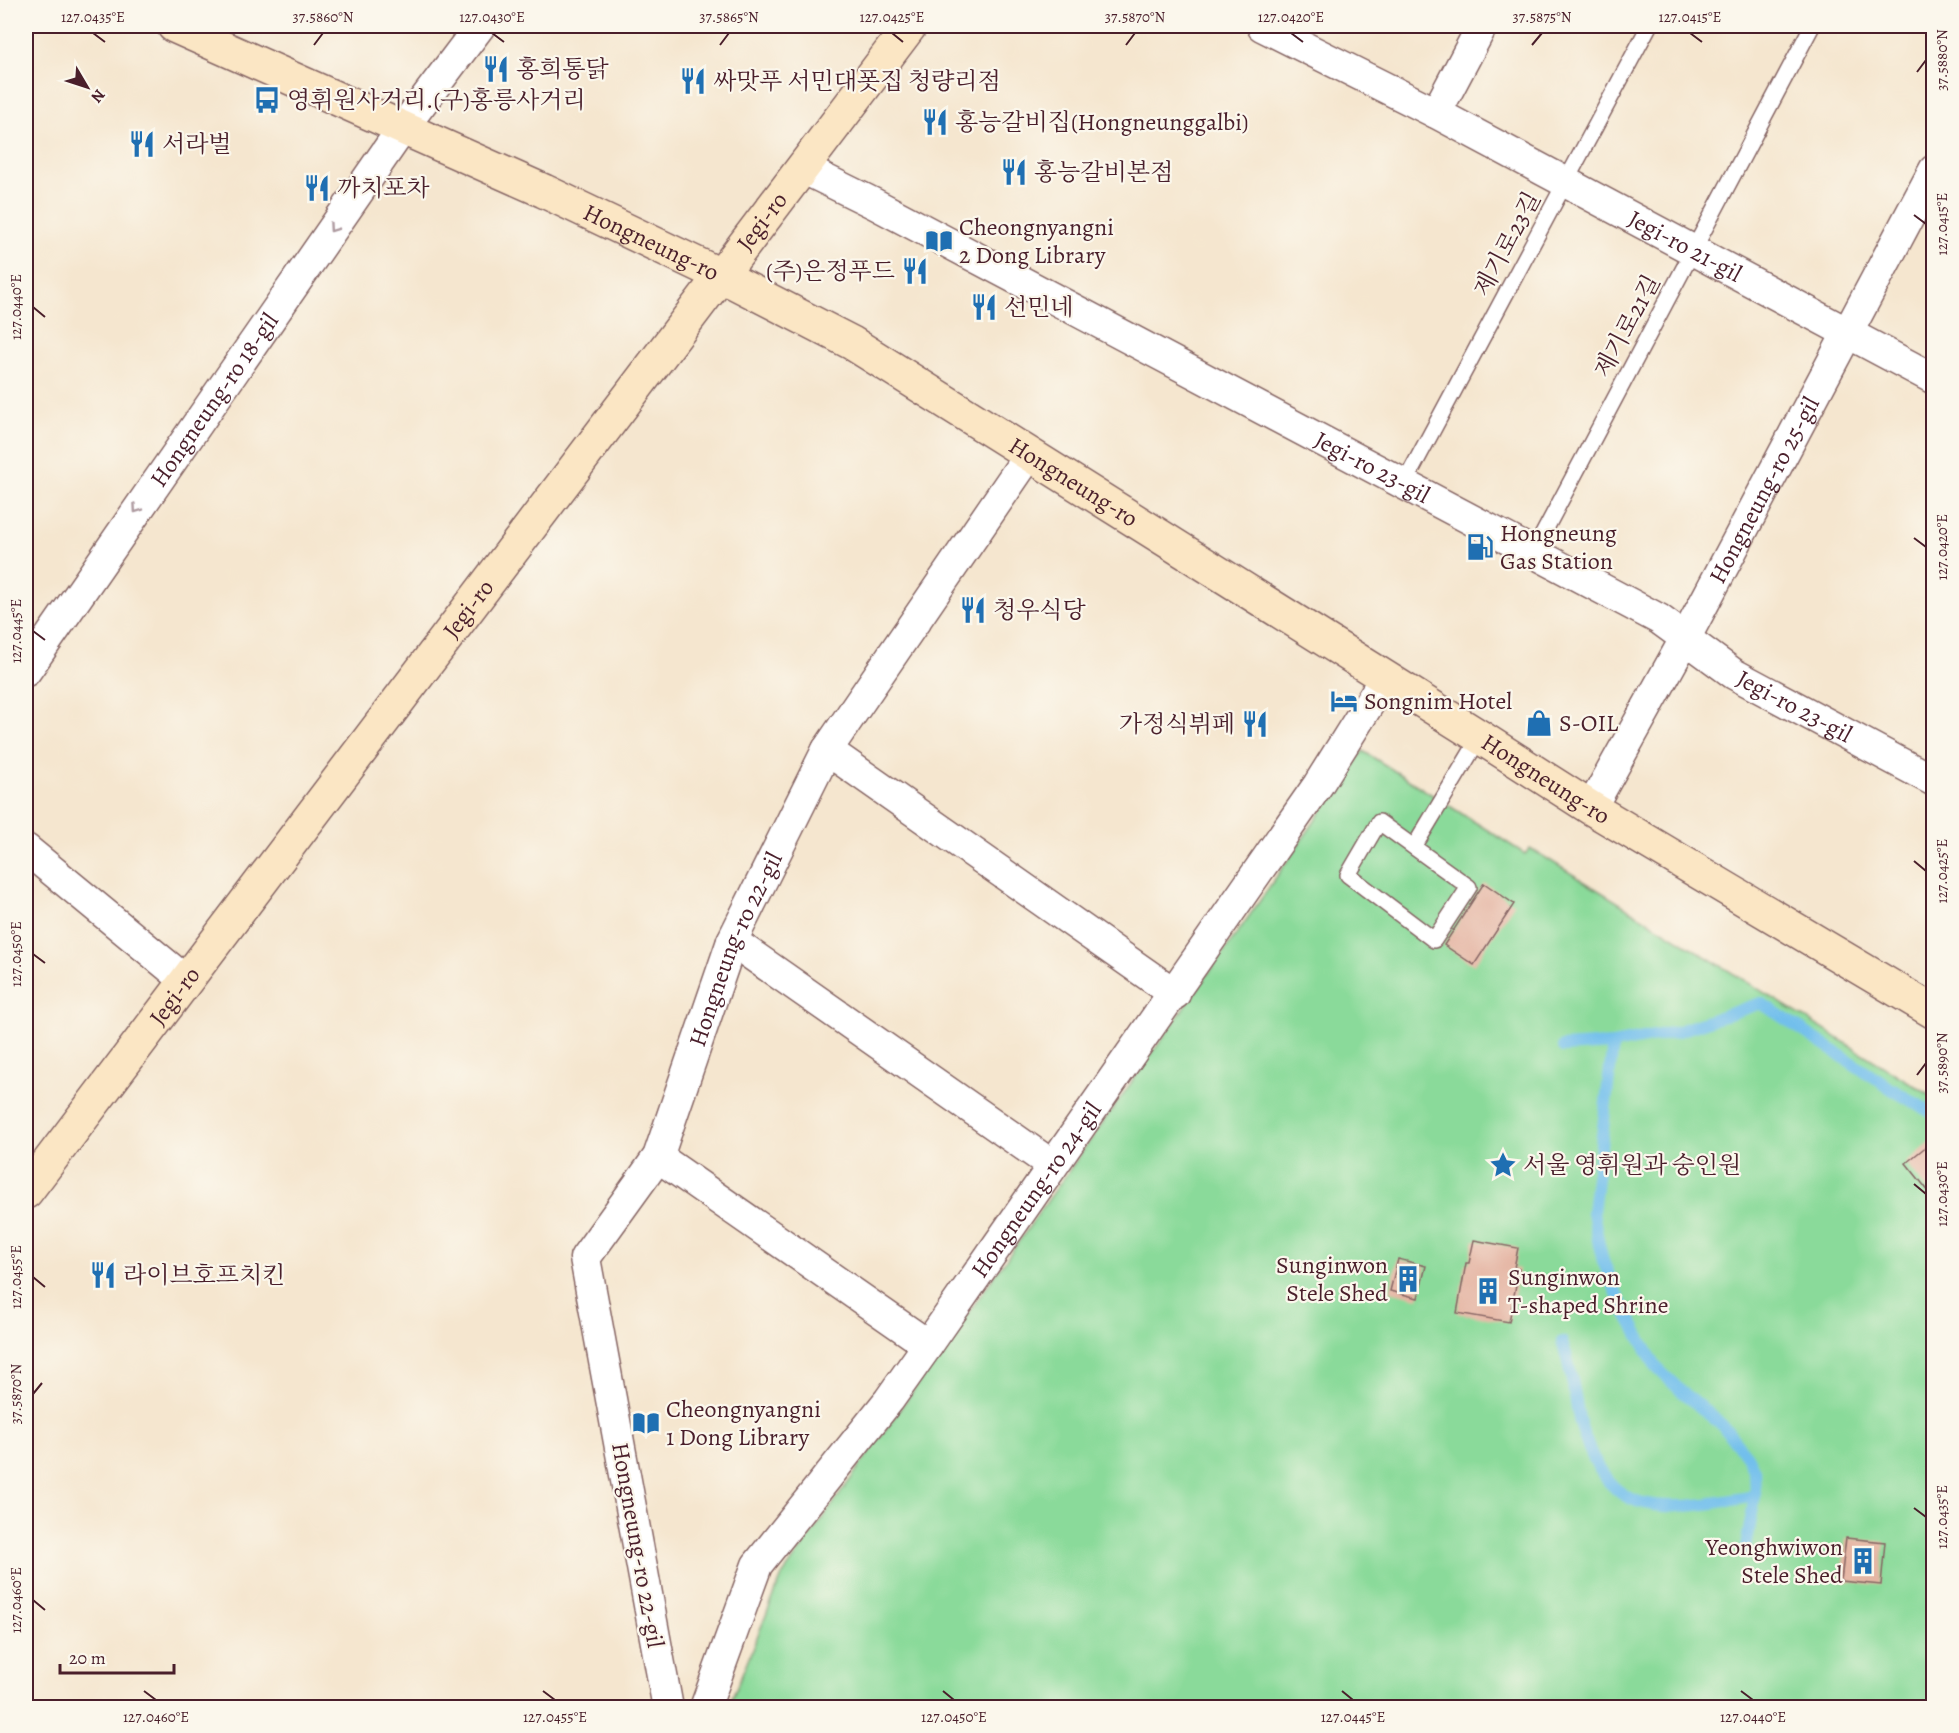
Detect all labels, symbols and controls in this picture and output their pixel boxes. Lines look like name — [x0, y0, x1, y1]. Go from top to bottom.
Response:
text: 127.0435°E — [61, 7, 125, 27]
text: 37.5860°N — [292, 7, 354, 27]
text: 127.0430°E — [459, 7, 525, 27]
text: 37.5865°N — [699, 7, 759, 27]
text: 127.0425°E — [860, 7, 924, 27]
text: 37.5870°N — [1105, 7, 1165, 27]
text: 127.0420°E — [1258, 7, 1324, 27]
text: 37.5875°N — [1513, 7, 1572, 27]
text: 127.0415°E — [1659, 7, 1721, 27]
text: 37.5880°N — [1932, 29, 1952, 91]
place label: 홍희통닭 — [516, 53, 610, 85]
restaurant icon: 홍희통닭 — [481, 54, 511, 84]
north arrow — [57, 57, 117, 117]
place label: 싸맛푸 서민대폿집 청량리점 — [713, 65, 1001, 97]
restaurant icon: 싸맛푸 서민대폿집 청량리점 — [678, 66, 708, 96]
text: N — [85, 84, 110, 108]
place label: 영휘원사거리.(구)홍릉사거리 — [287, 84, 586, 116]
bus stop icon: 영휘원사거리.(구)홍릉사거리 — [252, 85, 282, 115]
place label: 홍능갈비집(Hongneunggalbi) — [955, 106, 1249, 138]
restaurant icon: 홍능갈비집(Hongneunggalbi) — [920, 107, 950, 137]
place label: 서라벌 — [162, 128, 232, 160]
restaurant icon: 서라벌 — [127, 129, 157, 159]
place label: 홍능갈비본점 — [1034, 156, 1173, 188]
restaurant icon: 홍능갈비본점 — [999, 157, 1029, 187]
place label: 까치포차 — [337, 172, 430, 204]
restaurant icon: 까치포차 — [302, 173, 332, 203]
street label: Jegi-ro — [729, 185, 795, 257]
street label: 제기로23길 — [1466, 186, 1548, 302]
text: 127.0415°E — [1932, 193, 1952, 255]
street label: Hongneung-ro — [578, 196, 725, 288]
street label: Jegi-ro 21-gil — [1623, 203, 1748, 290]
place label: Cheongnyangni 2 Dong Library — [959, 211, 1114, 271]
one-way arrow — [329, 222, 340, 233]
library icon: Cheongnyangni 2 Dong Library — [924, 226, 954, 256]
place label: (주)은정푸드 — [766, 255, 895, 287]
restaurant icon: (주)은정푸드 — [900, 256, 930, 286]
street label: 제기로21길 — [1587, 269, 1667, 383]
text: 127.0440°E — [6, 274, 26, 340]
place label: 선민네 — [1004, 291, 1074, 323]
restaurant icon: 선민네 — [969, 292, 999, 322]
street label: Hongneung-ro 18-gil — [142, 306, 286, 493]
street label: Hongneung-ro 25-gil — [1701, 391, 1827, 589]
street label: Jegi-ro 23-gil — [1309, 424, 1436, 511]
street label: Hongneung-ro — [1003, 429, 1144, 535]
one-way arrow — [133, 502, 144, 513]
text: 127.0420°E — [1932, 514, 1952, 580]
place label: Hongneung Gas Station — [1500, 517, 1617, 577]
fuel station icon: Hongneung Gas Station — [1465, 532, 1495, 562]
street label: Jegi-ro — [435, 573, 501, 645]
place label: 청우식당 — [993, 594, 1087, 626]
restaurant icon: 청우식당 — [958, 595, 988, 625]
text: 127.0445°E — [6, 599, 26, 663]
street label: Jegi-ro 23-gil — [1731, 662, 1858, 750]
place label: Songnim Hotel — [1364, 685, 1512, 717]
hotel icon: Songnim Hotel — [1329, 686, 1359, 716]
place label: S-OIL — [1559, 707, 1619, 739]
place label: 가정식뷔페 — [1119, 708, 1235, 740]
shop icon: S-OIL — [1524, 708, 1554, 738]
restaurant icon: 가정식뷔페 — [1240, 709, 1270, 739]
street label: Hongneung-ro — [1475, 726, 1616, 832]
text: 127.0425°E — [1932, 839, 1952, 903]
street label: Hongneung-ro 22-gil — [681, 846, 790, 1051]
text: 127.0450°E — [6, 921, 26, 987]
street label: Jegi-ro — [142, 960, 207, 1032]
text: 37.5890°N — [1932, 1032, 1952, 1093]
street label: Hongneung-ro 24-gil — [964, 1095, 1109, 1284]
place label: 서울 영휘원과 숭인원 — [1523, 1149, 1741, 1181]
place icon: 서울 영휘원과 숭인원 — [1488, 1150, 1518, 1180]
text: 127.0430°E — [1932, 1161, 1952, 1227]
text: 127.0455°E — [6, 1245, 26, 1309]
place label: Sunginwon Stele Shed — [1276, 1249, 1388, 1309]
place label: 라이브호프치킨 — [123, 1259, 285, 1291]
restaurant icon: 라이브호프치킨 — [88, 1260, 118, 1290]
place label: Sunginwon T-shaped Shrine — [1508, 1261, 1668, 1321]
building icon: Sunginwon Stele Shed — [1393, 1264, 1423, 1294]
building icon: Sunginwon T-shaped Shrine — [1473, 1276, 1503, 1306]
text: 37.5870°N — [6, 1364, 26, 1424]
place label: Cheongnyangni 1 Dong Library — [666, 1393, 821, 1453]
library icon: Cheongnyangni 1 Dong Library — [631, 1408, 661, 1438]
street label: Hongneung-ro 22-gil — [604, 1440, 672, 1650]
text: 127.0435°E — [1932, 1485, 1952, 1549]
place label: Yeonghwiwon Stele Shed — [1704, 1531, 1843, 1591]
building icon: Yeonghwiwon Stele Shed — [1848, 1546, 1878, 1576]
text: 127.0460°E — [6, 1567, 26, 1633]
scale bar — [60, 1637, 174, 1675]
text: 20 m — [69, 1646, 106, 1670]
text: 127.0460°E — [123, 1707, 189, 1727]
text: 127.0455°E — [523, 1707, 587, 1727]
text: 127.0450°E — [921, 1707, 987, 1727]
text: 127.0445°E — [1321, 1707, 1385, 1727]
text: 127.0440°E — [1720, 1707, 1786, 1727]

